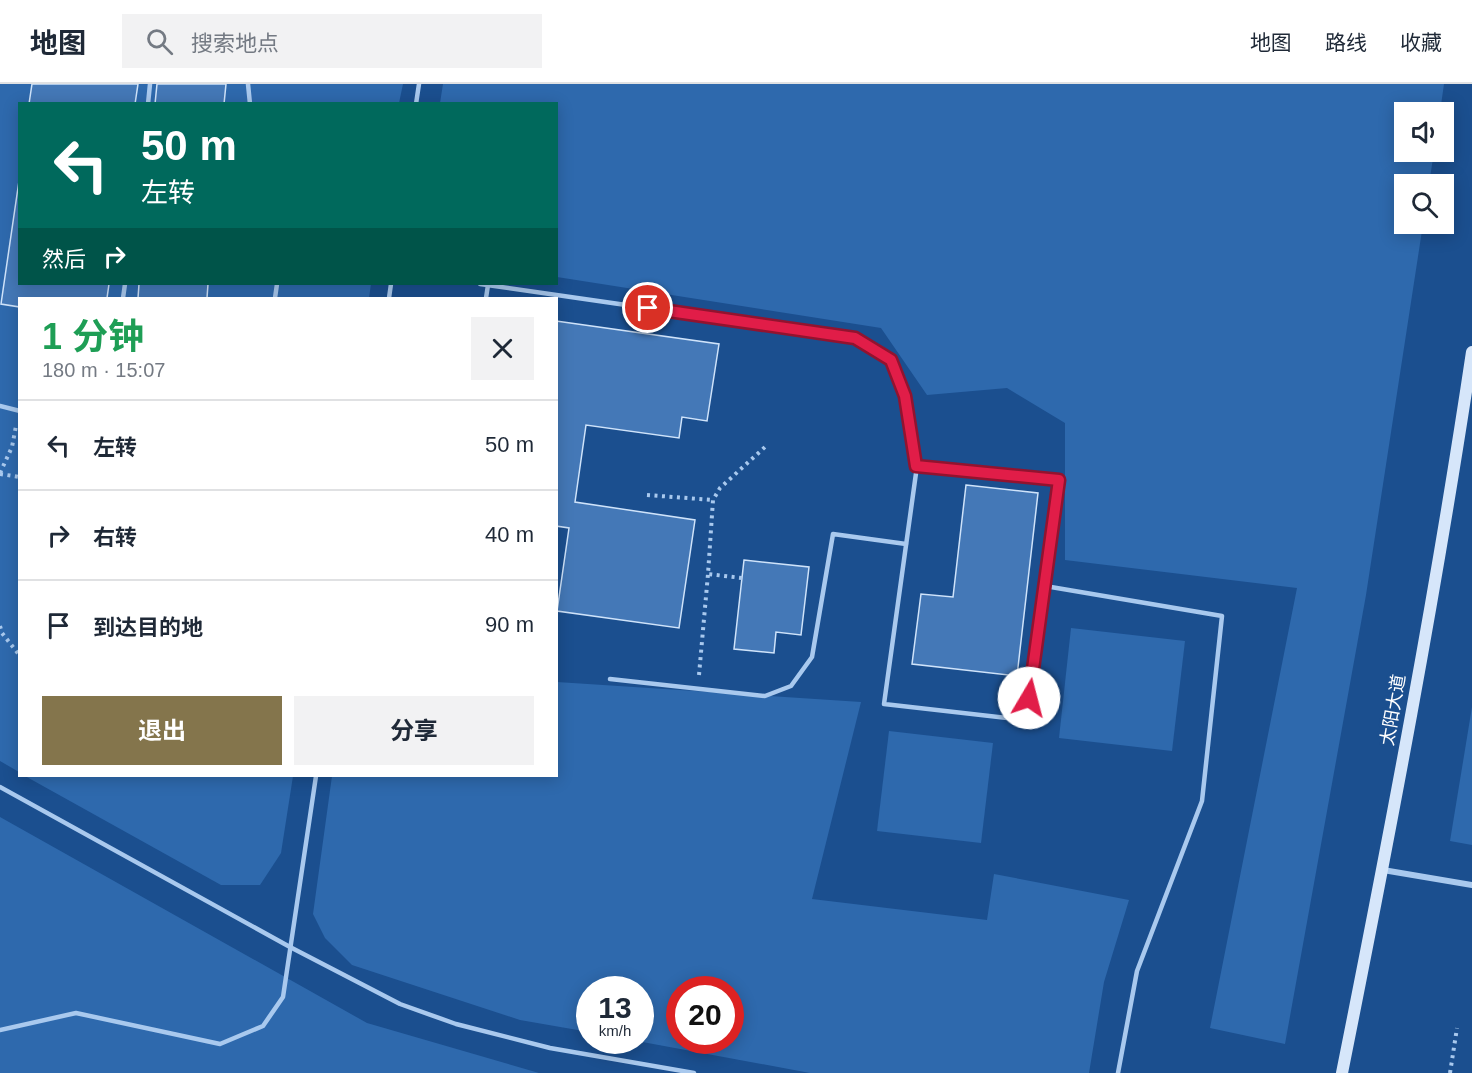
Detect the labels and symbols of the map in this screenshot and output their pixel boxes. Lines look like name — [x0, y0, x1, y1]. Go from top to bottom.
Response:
pin — [622, 282, 673, 333]
position arrow — [997, 666, 1061, 730]
street label: 太阳大道 — [1377, 673, 1409, 747]
speed limit sign: 20 — [666, 976, 744, 1054]

